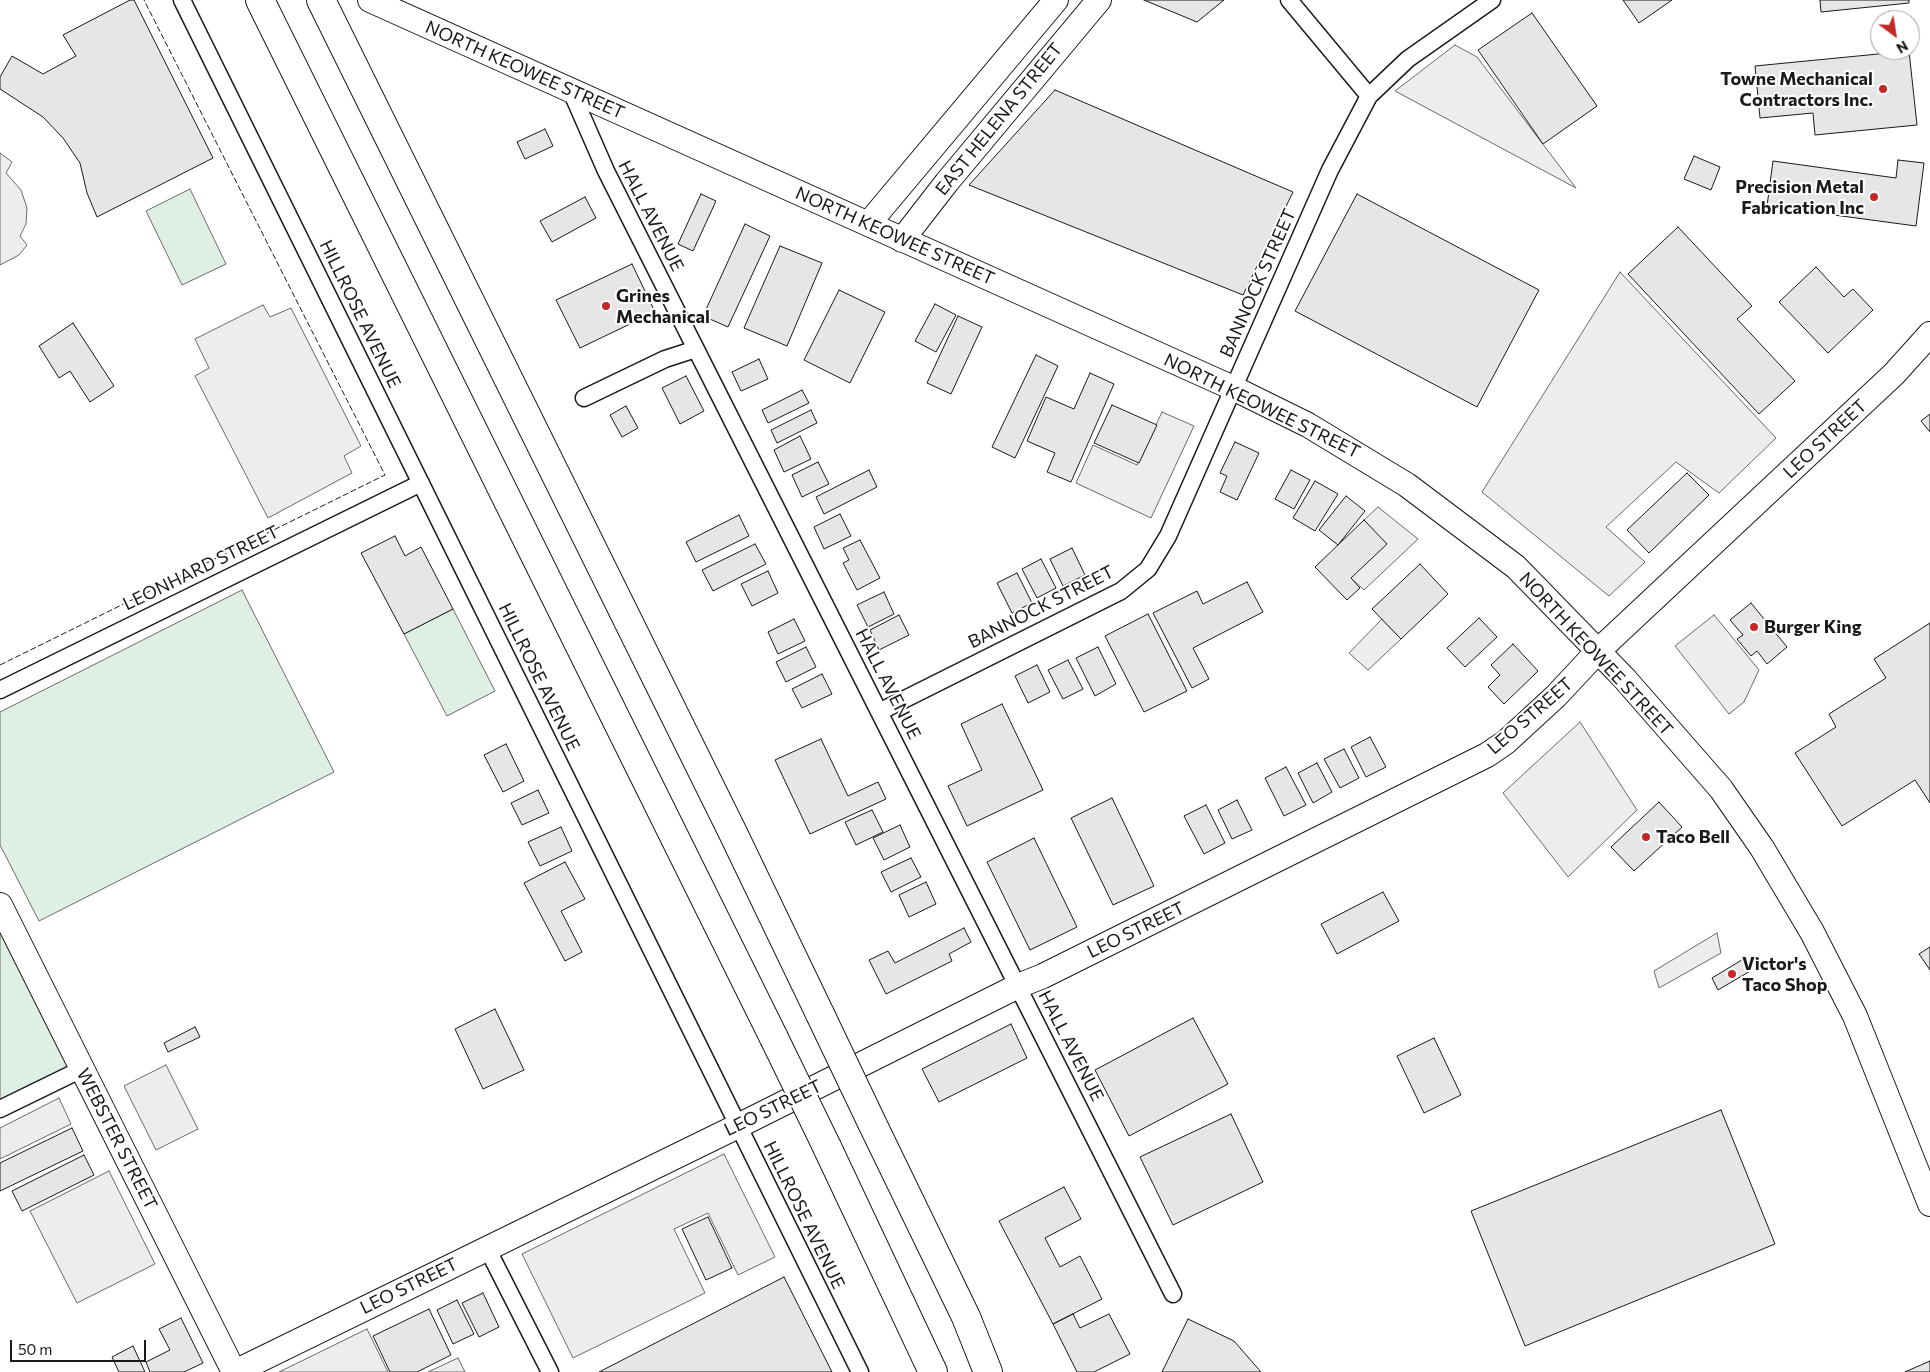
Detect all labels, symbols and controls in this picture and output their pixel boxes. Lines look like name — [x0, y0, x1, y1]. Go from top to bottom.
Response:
north arrow — [1870, 10, 1920, 60]
street label: NORTH KEOWEE STREET — [422, 16, 628, 124]
text: N — [1894, 37, 1911, 57]
street label: EAST HELENA STREET — [931, 38, 1067, 200]
place label: Towne Mechanical Contractors Inc. — [1720, 68, 1873, 110]
marker: Towne Mechanical Contractors Inc. — [1877, 83, 1889, 95]
street label: HALL AVENUE — [614, 157, 688, 275]
place label: Precision Metal Fabrication Inc — [1735, 176, 1864, 218]
street label: NORTH KEOWEE STREET — [792, 182, 998, 290]
marker: Precision Metal Fabrication Inc — [1868, 191, 1880, 203]
street label: BANNOCK STREET — [1215, 205, 1301, 361]
street label: HILLROSE AVENUE — [315, 237, 405, 391]
place label: Grines Mechanical — [616, 285, 710, 328]
marker: Grines Mechanical — [600, 300, 612, 312]
street label: NORTH KEOWEE STREET — [1160, 349, 1364, 463]
street label: LEO STREET — [1779, 395, 1871, 483]
street label: LEONHARD STREET — [120, 521, 282, 615]
street label: BANNOCK STREET — [965, 561, 1117, 653]
street label: NORTH KEOWEE STREET — [1515, 568, 1677, 740]
street label: HILLROSE AVENUE — [494, 600, 584, 754]
place label: Burger King — [1764, 616, 1862, 638]
marker: Burger King — [1748, 621, 1760, 633]
street label: HALL AVENUE — [851, 625, 925, 743]
street label: LEO STREET — [1483, 673, 1577, 759]
place label: Taco Bell — [1656, 826, 1730, 848]
marker: Taco Bell — [1640, 831, 1652, 843]
street label: LEO STREET — [1084, 897, 1188, 963]
place label: Victor's Taco Shop — [1742, 953, 1827, 996]
marker: Victor's Taco Shop — [1726, 968, 1738, 980]
street label: HALL AVENUE — [1034, 987, 1108, 1105]
street label: WEBSTER STREET — [72, 1065, 162, 1213]
street label: LEO STREET — [721, 1075, 825, 1141]
street label: HILLROSE AVENUE — [759, 1138, 849, 1292]
street label: LEO STREET — [357, 1253, 461, 1319]
scale bar — [12, 1330, 149, 1362]
text: 50 m — [18, 1340, 52, 1358]

